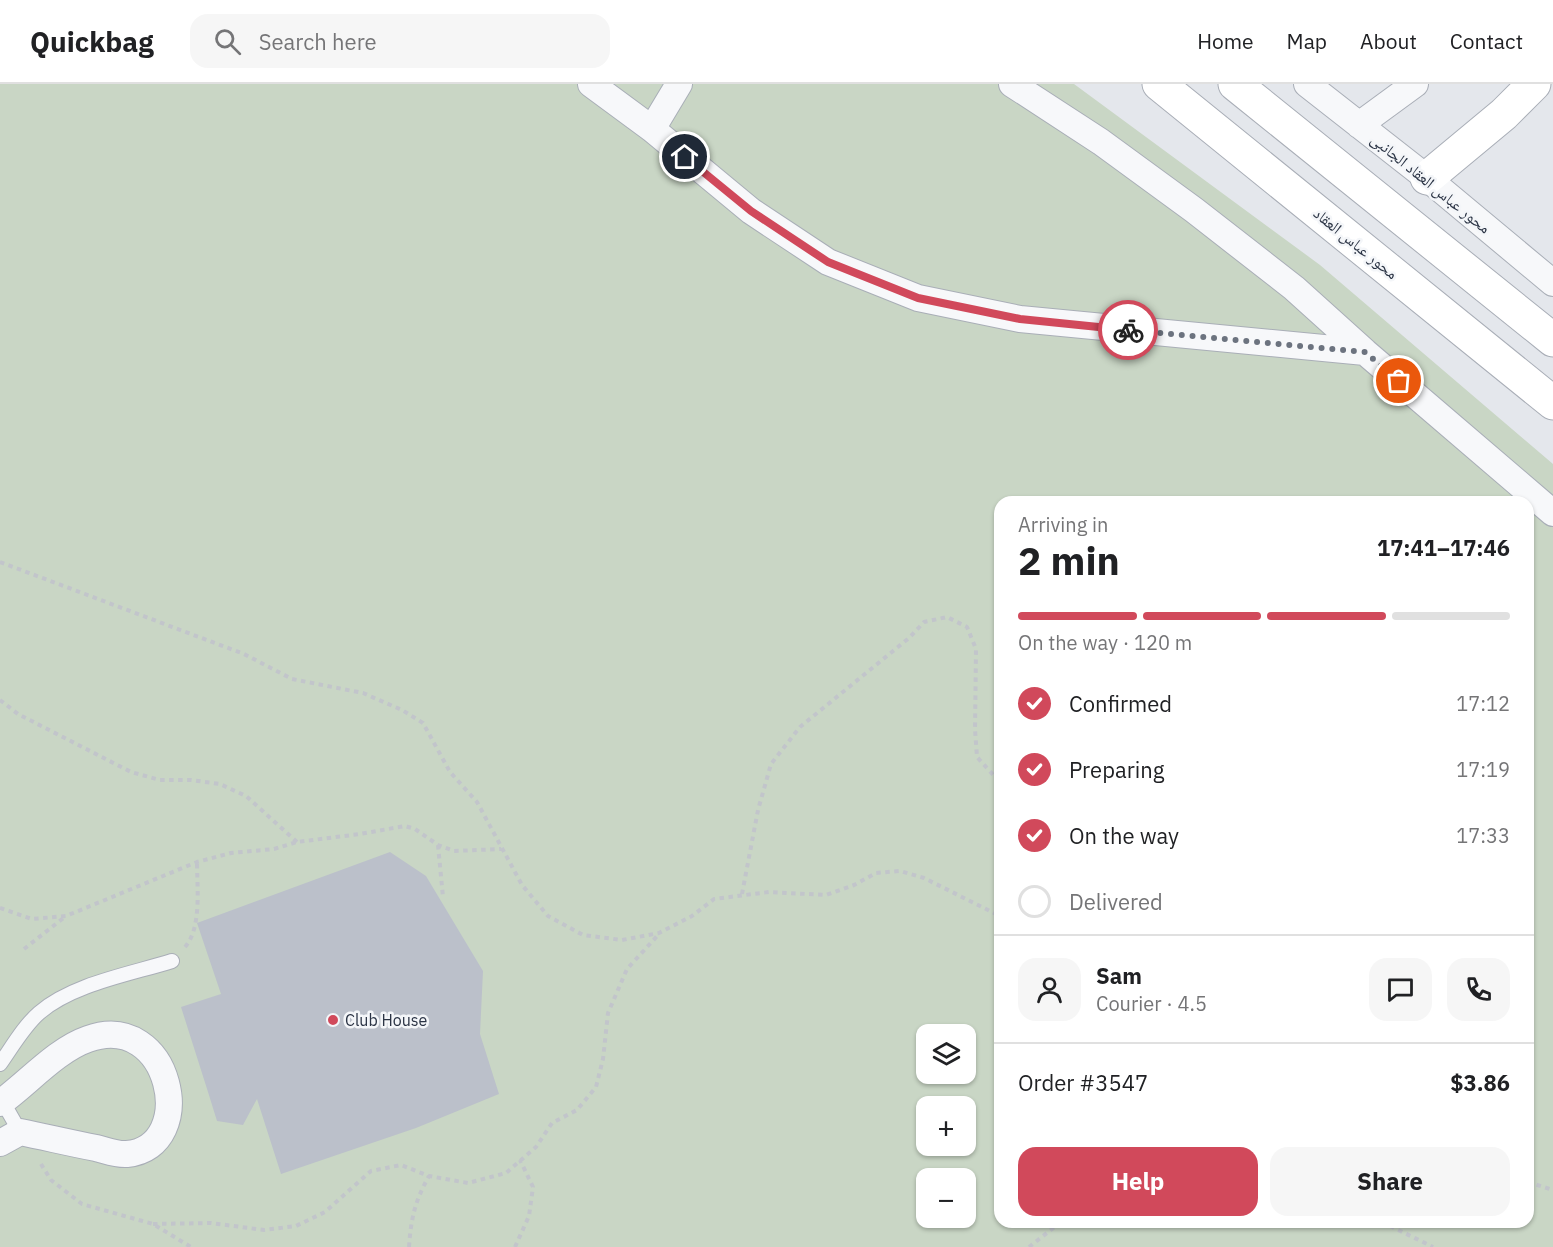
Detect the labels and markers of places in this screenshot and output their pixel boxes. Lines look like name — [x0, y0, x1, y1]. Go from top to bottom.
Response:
pin — [659, 131, 710, 182]
pin — [1373, 355, 1424, 406]
place label: Club House — [345, 1010, 428, 1030]
marker: Club House — [326, 1013, 340, 1027]

